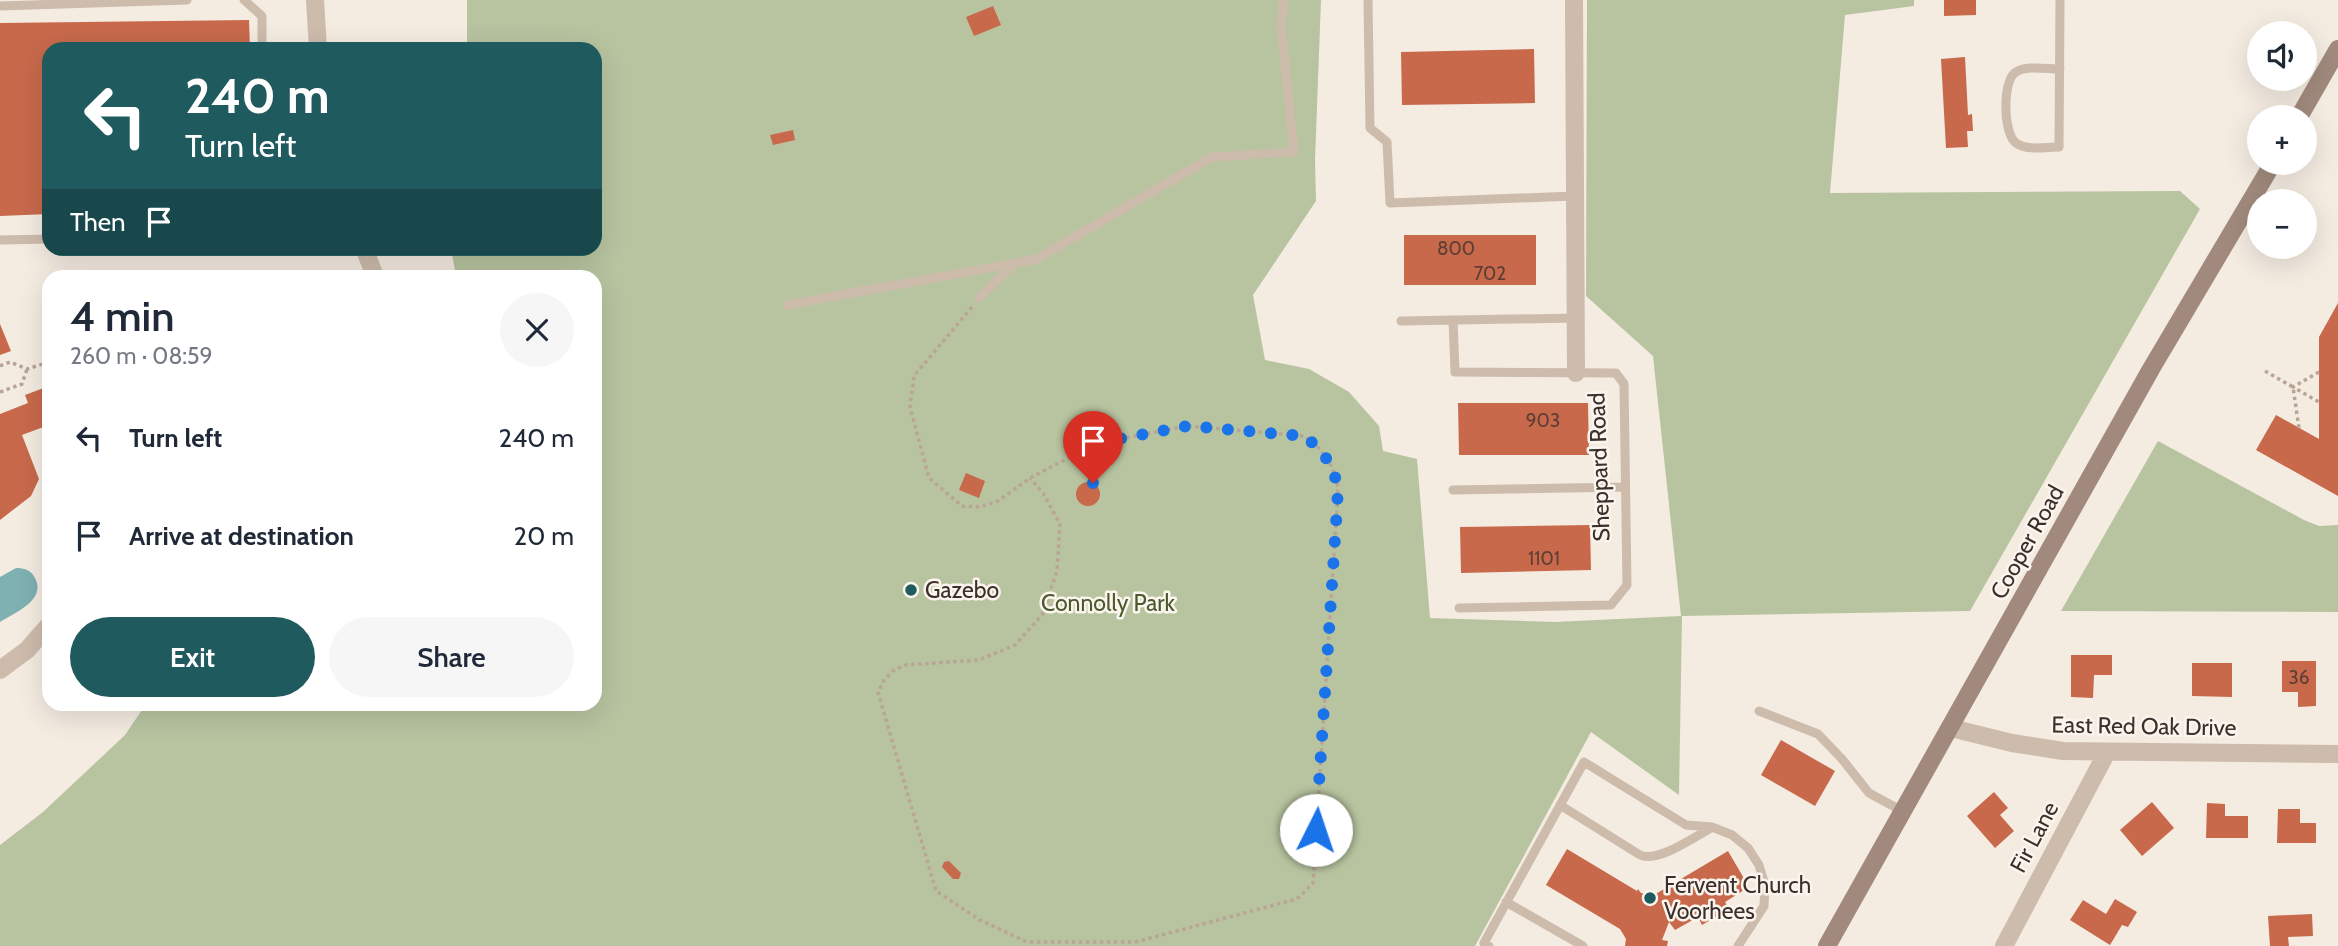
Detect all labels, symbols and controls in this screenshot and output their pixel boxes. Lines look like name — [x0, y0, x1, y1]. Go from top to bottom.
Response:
map controls — [2247, 21, 2317, 259]
button: sound — [2247, 21, 2317, 91]
text: 240 m — [185, 66, 330, 125]
icon: left — [70, 70, 161, 161]
button: + — [2247, 105, 2317, 175]
text: Turn left — [185, 126, 296, 165]
button: − — [2247, 189, 2317, 259]
icon: arrive — [140, 203, 178, 241]
text: Then — [70, 206, 126, 238]
house number: 800 — [1437, 237, 1475, 260]
house number: 702 — [1474, 262, 1506, 285]
text: 4 min — [70, 290, 174, 342]
button: close — [500, 293, 574, 367]
text: 260 m · 08:59 — [70, 342, 213, 370]
street label: Sheppard Road — [1582, 392, 1616, 542]
house number: 903 — [1526, 409, 1560, 432]
pin — [1063, 411, 1123, 483]
icon: left — [70, 419, 108, 457]
text: Turn left — [129, 422, 222, 454]
text: 240 m — [499, 422, 574, 454]
icon: arrive — [1074, 422, 1112, 460]
street label: Cooper Road — [1984, 480, 2070, 604]
icon: arrive — [70, 517, 108, 555]
text: Arrive at destination — [129, 520, 354, 552]
text: 20 m — [514, 520, 574, 552]
house number: 1101 — [1528, 547, 1560, 570]
place label: Gazebo — [925, 576, 999, 604]
marker: Gazebo — [903, 582, 919, 598]
park label: Connolly Park — [1041, 589, 1176, 617]
button: Exit — [70, 617, 315, 697]
button: Share — [329, 617, 574, 697]
house number: 36 — [2288, 666, 2310, 689]
street label: East Red Oak Drive — [2051, 710, 2237, 742]
position arrow — [1279, 793, 1353, 867]
street label: Fir Lane — [2004, 797, 2064, 877]
place label: Fervent Church Voorhees — [1664, 871, 1811, 925]
marker: Fervent Church Voorhees — [1642, 890, 1658, 906]

